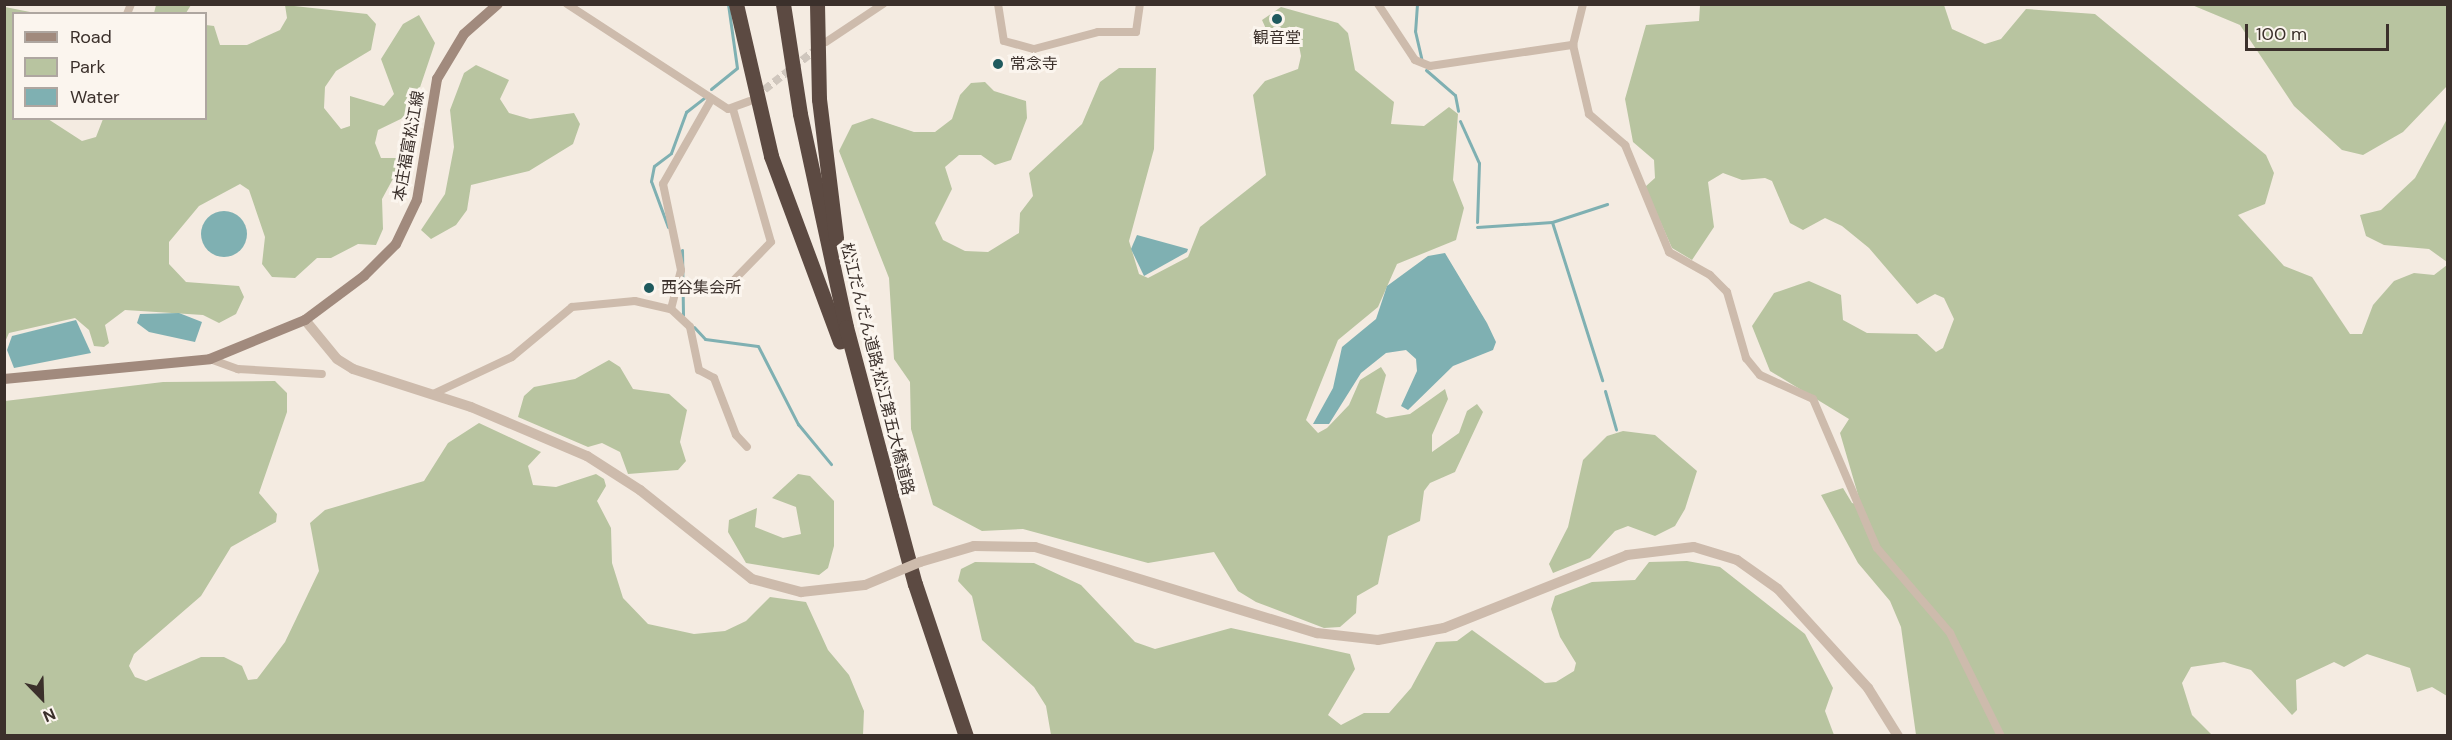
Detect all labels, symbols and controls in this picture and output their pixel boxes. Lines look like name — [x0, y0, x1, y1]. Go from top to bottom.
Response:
legend — [12, 12, 207, 120]
marker: 観音堂 — [1270, 12, 1284, 26]
scale bar — [2248, 12, 2392, 50]
text: 100 m — [2256, 22, 2307, 46]
text: Road — [70, 25, 112, 49]
place label: 観音堂 — [1253, 28, 1301, 48]
place label: 常念寺 — [1010, 54, 1058, 74]
text: Park — [70, 55, 106, 79]
marker: 常念寺 — [991, 57, 1005, 71]
text: Water — [70, 85, 120, 109]
street label: 本庄福富松江線 — [390, 89, 428, 203]
street label: 松江だんだん道路;松江第五大橋道路 — [836, 241, 918, 497]
place label: 西谷集会所 — [661, 278, 741, 298]
marker: 西谷集会所 — [642, 281, 656, 295]
north arrow — [12, 668, 72, 728]
text: N — [40, 703, 59, 727]

